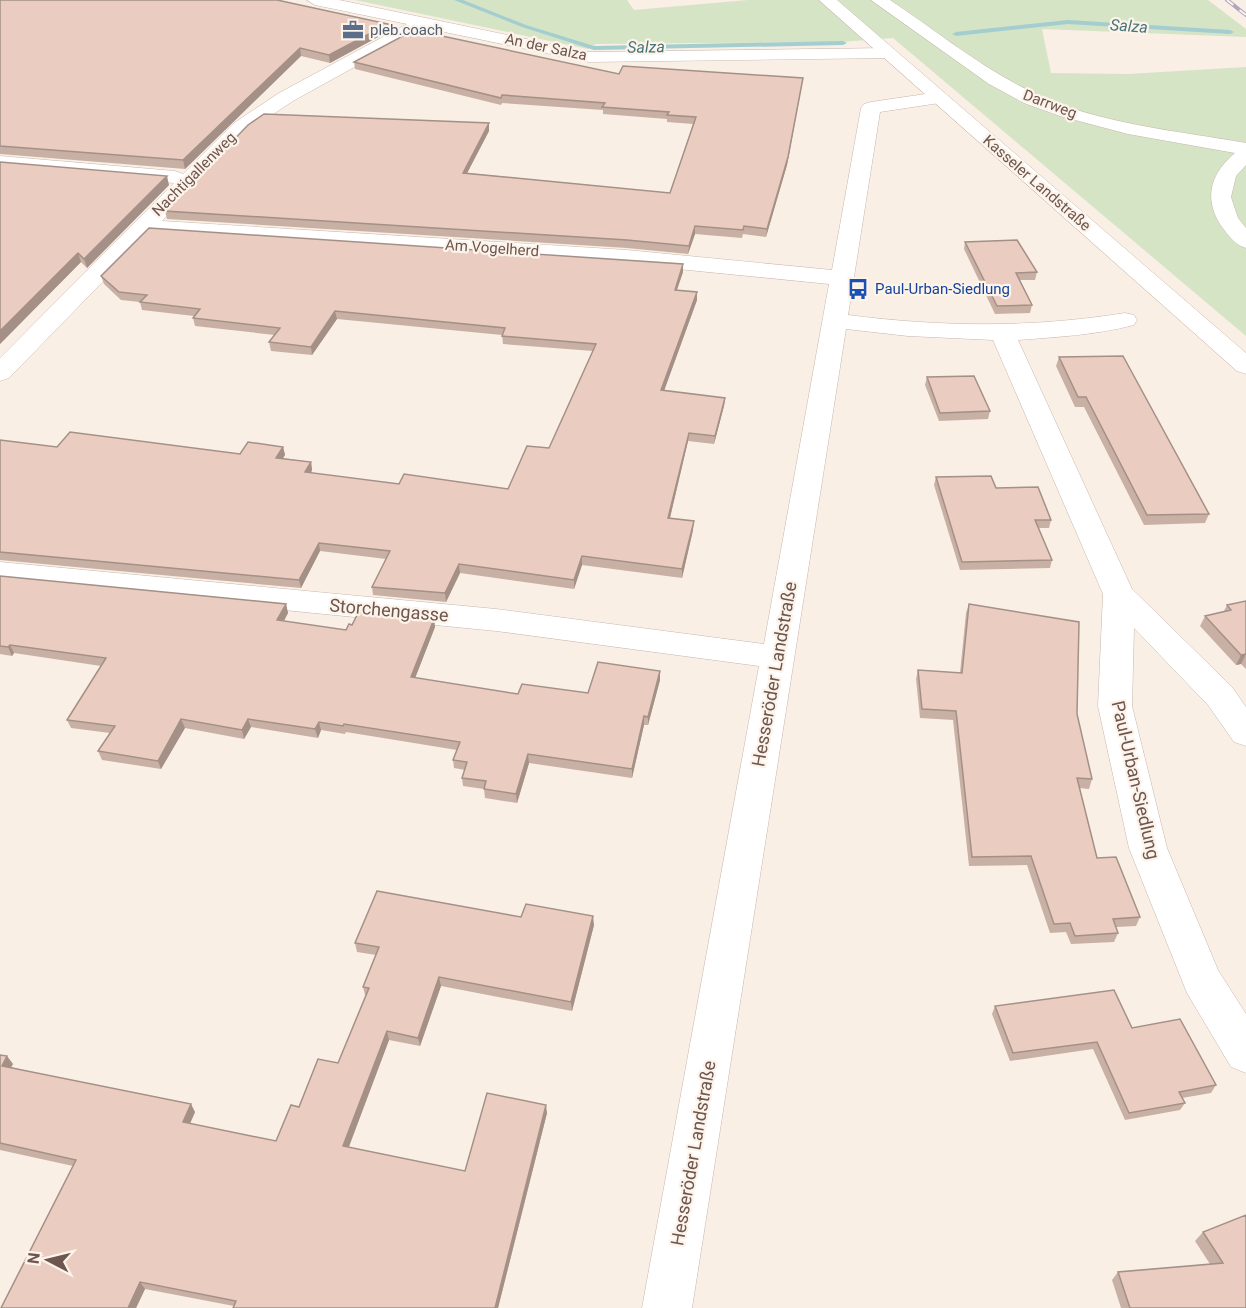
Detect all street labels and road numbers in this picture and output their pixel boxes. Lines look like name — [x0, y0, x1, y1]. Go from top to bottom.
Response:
street label: An der Salza — [503, 30, 589, 64]
street label: Darrweg — [1021, 86, 1079, 122]
street label: Nachtigallenweg — [148, 128, 240, 220]
street label: Kasseler Landstraße — [979, 131, 1095, 235]
street label: Am Vogelherd — [444, 236, 540, 260]
street label: Hesseröder Landstraße — [747, 580, 801, 768]
street label: Storchengasse — [329, 594, 449, 626]
street label: Paul-Urban-Siedlung — [1108, 699, 1164, 861]
street label: Hesseröder Landstraße — [666, 1059, 720, 1247]

